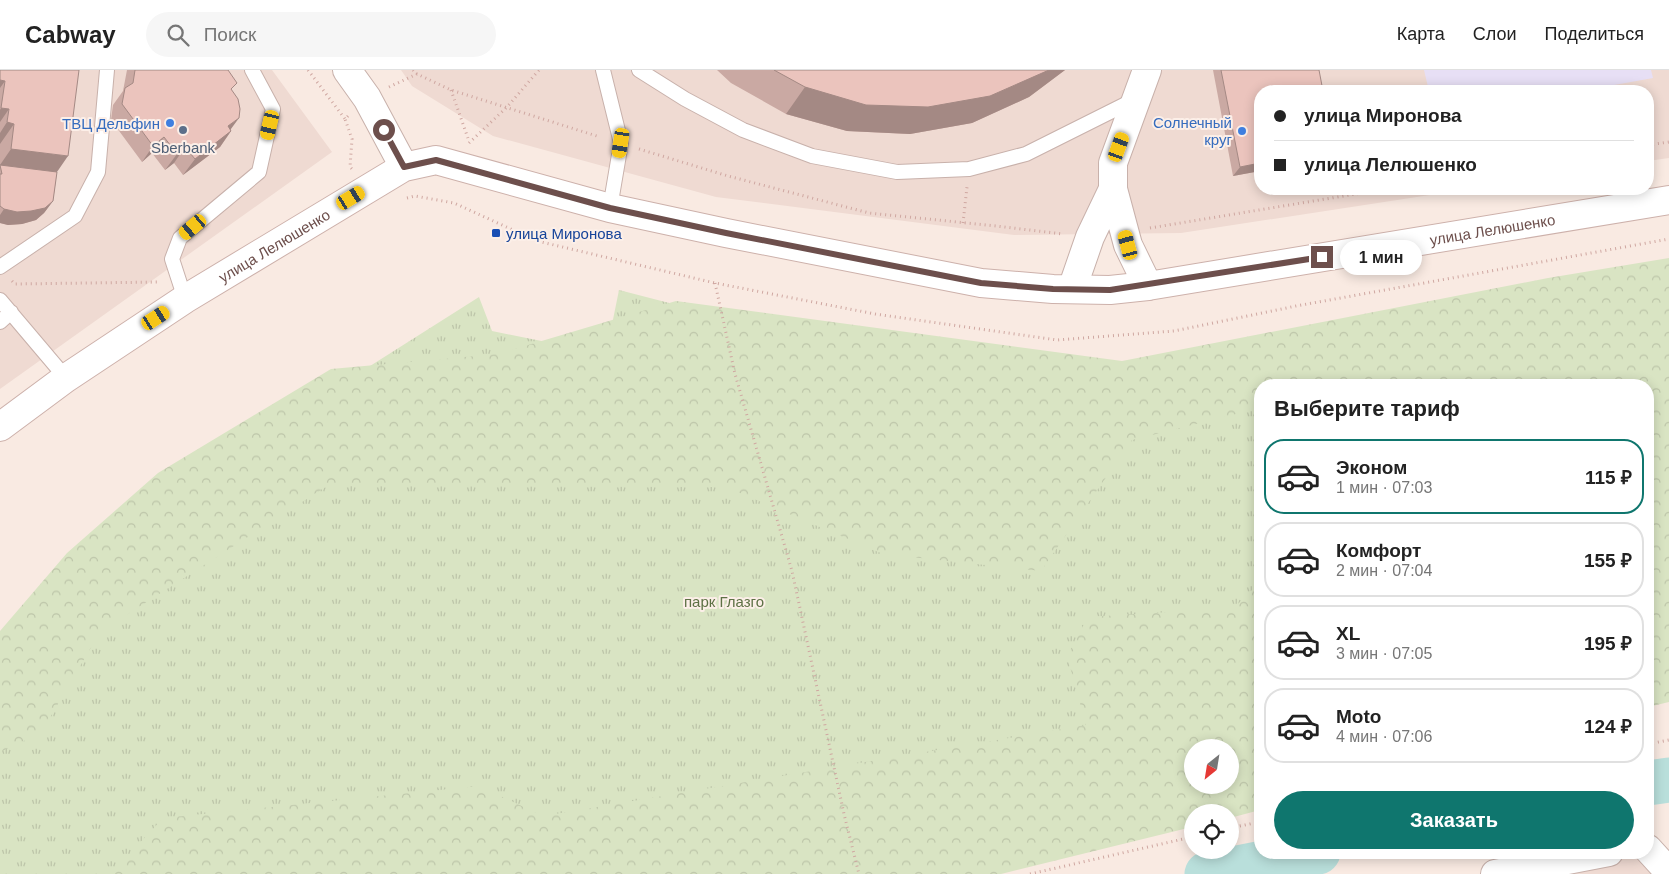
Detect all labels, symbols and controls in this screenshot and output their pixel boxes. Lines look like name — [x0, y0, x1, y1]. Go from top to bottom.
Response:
search box — [146, 12, 496, 57]
text: Cabway — [25, 21, 116, 48]
icon: search — [164, 21, 192, 49]
text: Поиск — [204, 24, 256, 45]
text: Карта — [1397, 24, 1445, 44]
text: Слои — [1473, 24, 1517, 44]
text: Поделиться — [1545, 24, 1644, 44]
text: улица Миронова — [1304, 105, 1462, 126]
car — [259, 109, 280, 141]
place label: Солнечный круг — [1153, 114, 1233, 148]
place label: ТВЦ Дельфин — [62, 115, 160, 132]
marker: ТВЦ Дельфин — [164, 117, 176, 129]
route start — [373, 119, 395, 141]
marker: Sberbank — [177, 124, 189, 136]
marker: Солнечный круг — [1236, 125, 1248, 137]
car — [611, 127, 630, 159]
car — [1106, 130, 1131, 164]
place label: Sberbank — [151, 139, 216, 156]
text: улица Лелюшенко — [1304, 154, 1477, 175]
car — [334, 184, 367, 212]
street label: улица Лелюшенко — [215, 205, 333, 285]
street label: улица Лелюшенко — [1428, 210, 1556, 248]
car — [176, 212, 209, 242]
place label: улица Миронова — [506, 225, 622, 242]
marker: улица Миронова — [490, 227, 502, 239]
car — [1116, 229, 1139, 261]
callout: 1 мин — [1340, 240, 1422, 274]
route end — [1311, 246, 1333, 268]
text: 1 мин — [1359, 249, 1403, 266]
car — [139, 304, 172, 332]
text: Выберите тариф — [1274, 396, 1460, 421]
icon: car — [1276, 454, 1321, 499]
text: Эконом — [1336, 457, 1407, 478]
text: 115 ₽ — [1585, 467, 1632, 488]
text: 1 мин · 07:03 — [1336, 479, 1432, 496]
icon: car — [1276, 537, 1321, 582]
text: Комфорт — [1336, 540, 1421, 561]
text: 155 ₽ — [1584, 550, 1632, 571]
text: 2 мин · 07:04 — [1336, 562, 1432, 579]
park label: парк Глазго — [684, 593, 764, 610]
icon: car — [1276, 620, 1321, 665]
text: XL — [1336, 623, 1360, 644]
text: 195 ₽ — [1584, 633, 1632, 654]
text: 3 мин · 07:05 — [1336, 645, 1432, 662]
icon: car — [1276, 703, 1321, 748]
text: Moto — [1336, 706, 1381, 727]
text: 124 ₽ — [1584, 716, 1632, 737]
text: 4 мин · 07:06 — [1336, 728, 1432, 745]
north arrow — [1184, 739, 1239, 794]
map controls — [1184, 739, 1239, 859]
button: Заказать — [1274, 791, 1634, 849]
button: locate — [1184, 804, 1239, 859]

